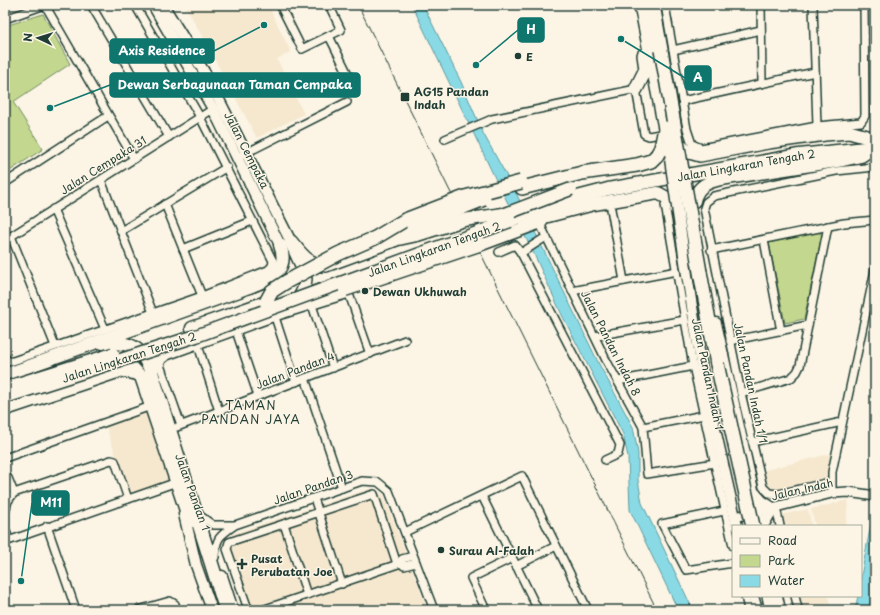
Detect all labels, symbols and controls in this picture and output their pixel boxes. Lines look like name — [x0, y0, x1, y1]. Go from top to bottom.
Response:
north arrow — [18, 18, 58, 58]
callout: H — [518, 18, 544, 42]
text: H — [526, 20, 536, 38]
text: N — [19, 32, 36, 42]
callout: Axis Residence — [110, 39, 214, 63]
text: Axis Residence — [119, 41, 206, 59]
place label: E — [526, 48, 533, 65]
marker: E — [513, 51, 523, 61]
callout: A — [685, 66, 711, 90]
text: A — [693, 68, 703, 86]
callout: Dewan Serbagunaan Taman Cempaka — [110, 73, 360, 97]
text: Dewan Serbagunaan Taman Cempaka — [118, 75, 353, 93]
place label: AG15 Pandan Indah — [414, 83, 489, 113]
marker: AG15 Pandan Indah — [399, 91, 411, 103]
street label: Jalan Cempaka — [220, 108, 274, 192]
street label: Jalan Cempaka 31 — [57, 132, 149, 198]
street label: Jalan Lingkaran Tengah 2 — [676, 144, 817, 186]
street label: Jalan Lingkaran Tengah 2 — [365, 217, 503, 281]
place label: Dewan Ukhuwah — [373, 283, 467, 300]
marker: Dewan Ukhuwah — [360, 286, 370, 296]
street label: Jalan Pandan Indah 8 — [577, 287, 645, 399]
street label: Jalan Pandan Indah 1 — [688, 317, 728, 431]
street label: Jalan Pandan Indah 1/1 — [730, 321, 772, 445]
street label: Jalan Lingkaran Tengah 2 — [60, 327, 198, 387]
street label: Jalan Pandan 4 — [253, 347, 337, 393]
district label: TAMAN PANDAN JAYA — [201, 396, 301, 428]
street label: Jalan Pandan 1 — [171, 451, 215, 533]
street label: Jalan Pandan 3 — [271, 465, 355, 509]
street label: Jalan Indah — [769, 474, 835, 504]
callout: M11 — [32, 491, 69, 515]
text: M11 — [40, 493, 62, 511]
legend — [732, 525, 862, 597]
text: Road — [768, 531, 797, 549]
place label: Surau Al-Falah — [449, 542, 535, 559]
marker: Surau Al-Falah — [436, 545, 446, 555]
place label: Pusat Perubatan Joe — [251, 550, 332, 580]
text: Park — [768, 551, 795, 569]
marker: Pusat Perubatan Joe — [236, 558, 248, 570]
text: Water — [768, 571, 805, 589]

